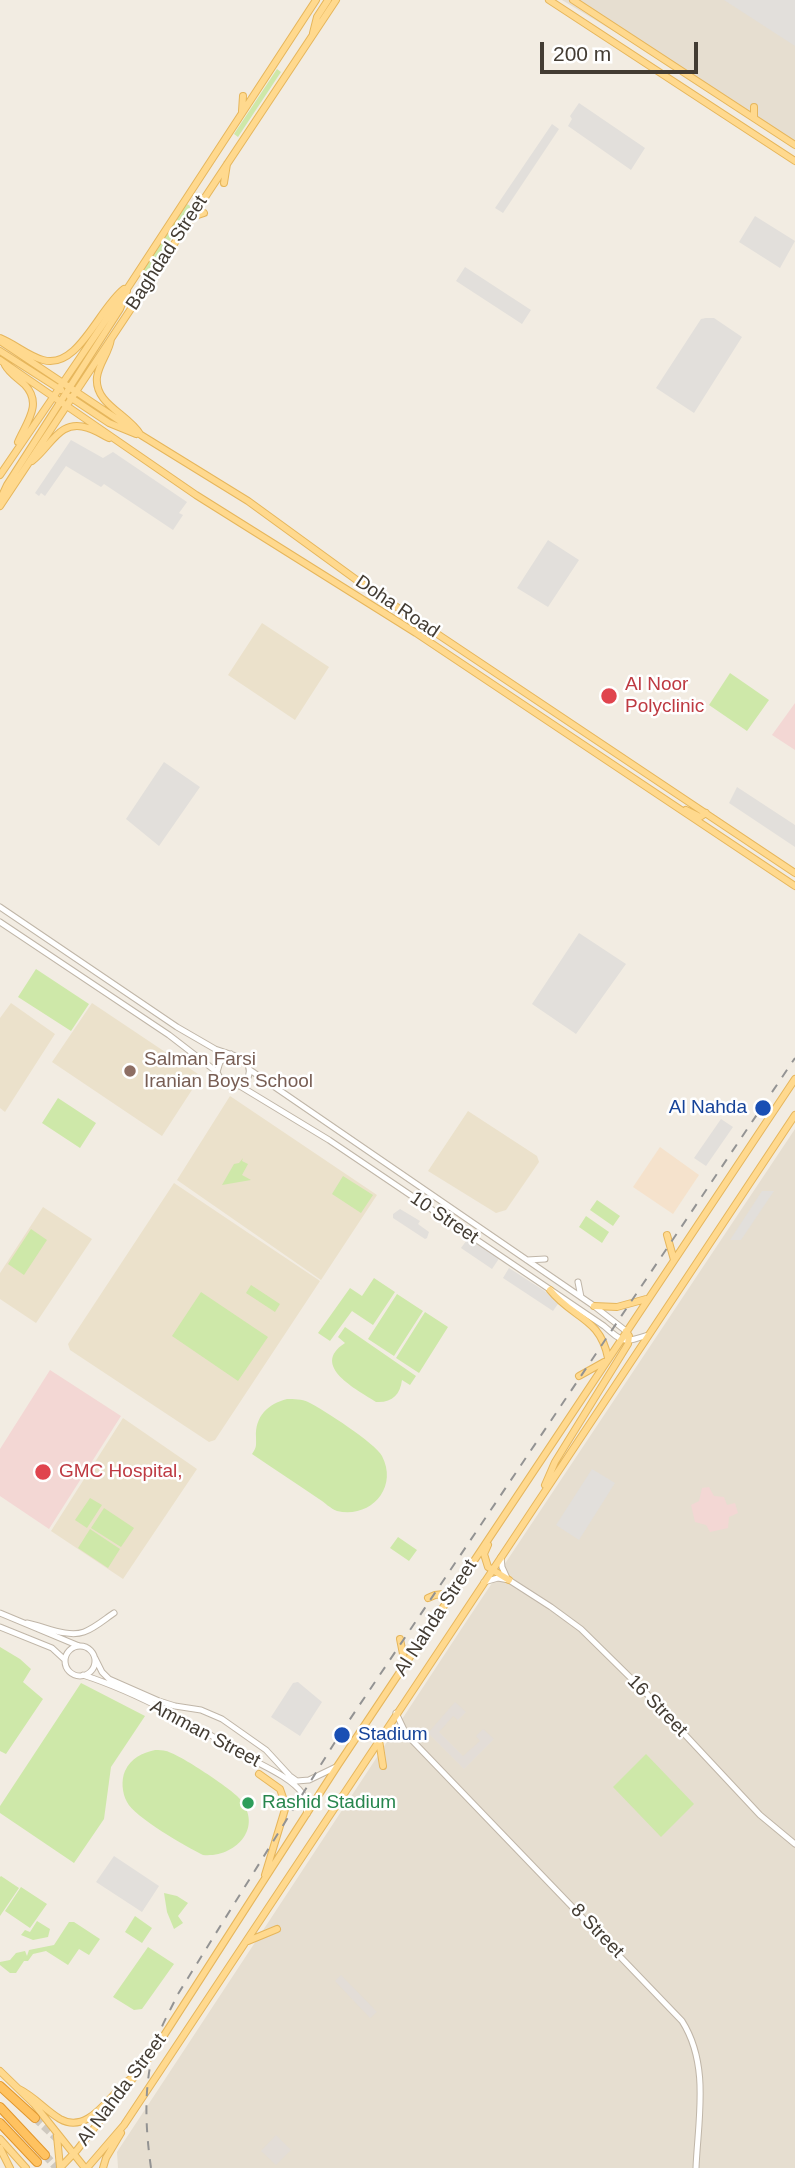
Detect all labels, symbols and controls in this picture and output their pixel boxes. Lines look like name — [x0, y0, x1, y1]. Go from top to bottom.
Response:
scale bar — [543, 28, 700, 72]
text: 200 m — [553, 42, 611, 65]
street label: Baghdad Street — [121, 191, 213, 315]
street label: Doha Road — [351, 571, 443, 643]
place label: Al Noor Polyclinic — [625, 674, 704, 718]
marker: Al Noor Polyclinic — [599, 686, 619, 706]
place label: Salman Farsi Iranian Boys School — [144, 1049, 313, 1093]
marker: Salman Farsi Iranian Boys School — [122, 1063, 138, 1079]
place label: Al Nahda — [669, 1097, 747, 1119]
marker: Al Nahda — [753, 1098, 773, 1118]
street label: 10 Street — [406, 1187, 482, 1249]
place label: GMC Hospital, — [59, 1461, 183, 1483]
marker: GMC Hospital, — [33, 1462, 53, 1482]
street label: Al Nahda Street — [390, 1556, 482, 1680]
street label: 16 Street — [622, 1670, 692, 1742]
street label: Amman Street — [146, 1695, 264, 1773]
place label: Stadium — [358, 1724, 428, 1746]
marker: Stadium — [332, 1725, 352, 1745]
place label: Rashid Stadium — [262, 1792, 396, 1814]
marker: Rashid Stadium — [240, 1795, 256, 1811]
street label: 8 Street — [566, 1899, 628, 1963]
street label: Al Nahda Street — [73, 2030, 171, 2150]

